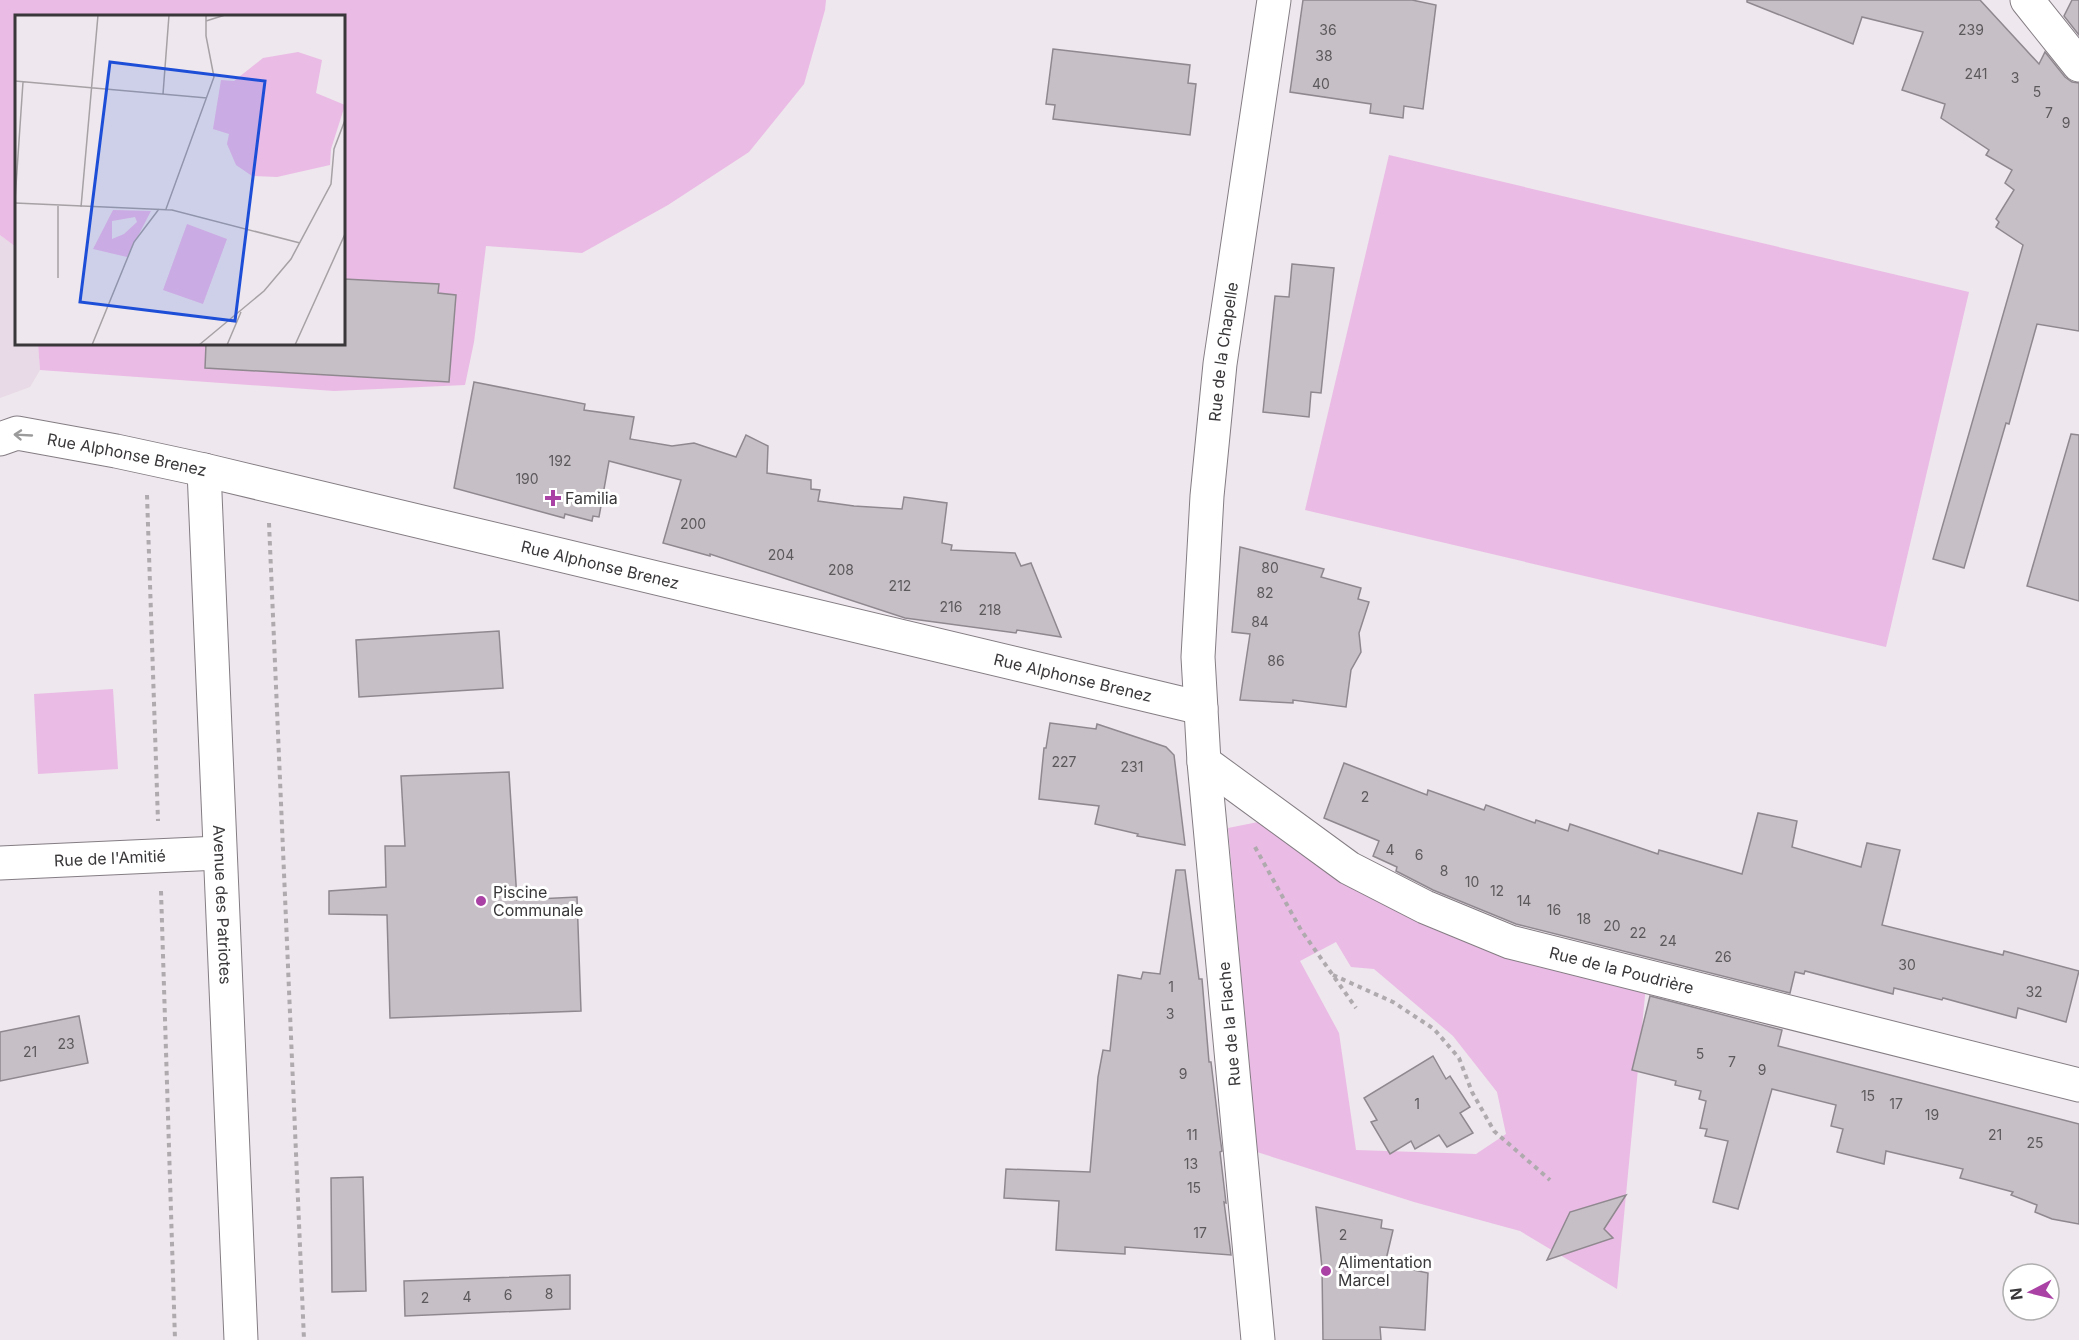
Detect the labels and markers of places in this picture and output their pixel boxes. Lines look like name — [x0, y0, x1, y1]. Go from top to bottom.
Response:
place label: Familia — [565, 488, 618, 508]
marker: Familia — [546, 491, 560, 505]
place label: Piscine Communale — [493, 882, 583, 920]
marker: Piscine Communale — [474, 894, 488, 908]
place label: Alimentation Marcel — [1338, 1252, 1432, 1290]
marker: Alimentation Marcel — [1319, 1264, 1333, 1278]

